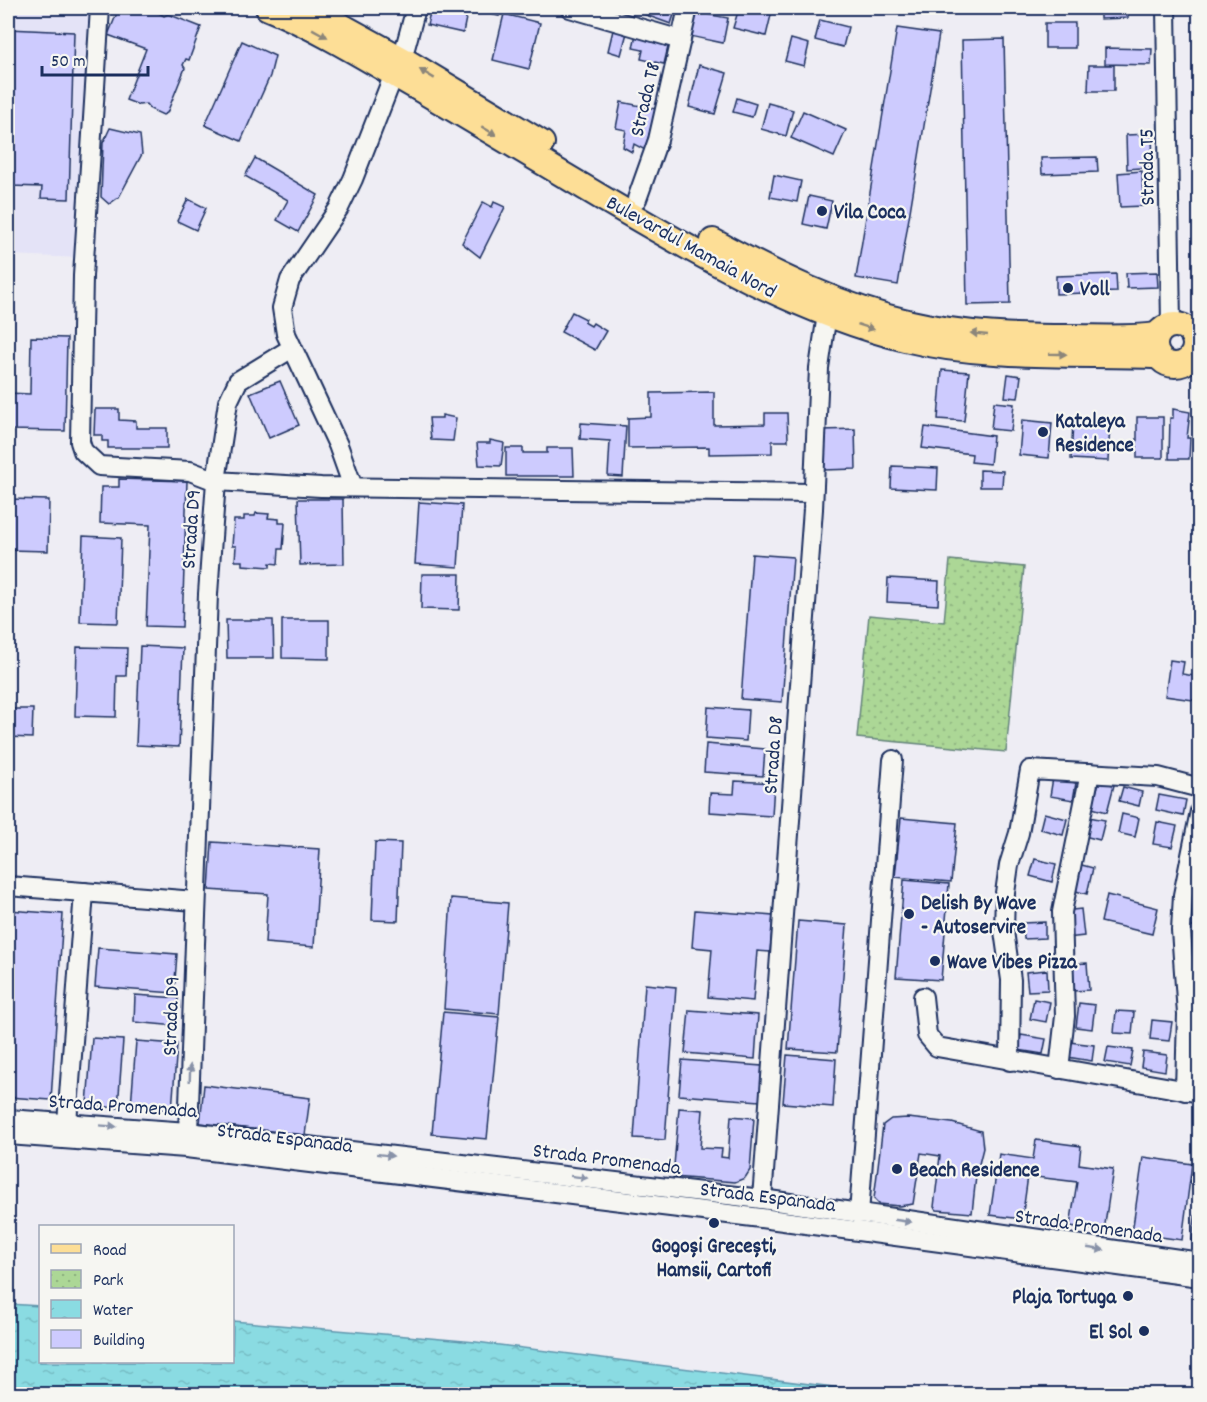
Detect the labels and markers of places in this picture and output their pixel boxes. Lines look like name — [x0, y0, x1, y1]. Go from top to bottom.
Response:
place label: Vila Coca — [834, 199, 907, 229]
marker: Vila Coca — [815, 204, 829, 218]
place label: Voll — [1080, 276, 1110, 306]
marker: Voll — [1061, 281, 1075, 295]
place label: Kataleya Residence — [1055, 408, 1134, 462]
marker: Kataleya Residence — [1036, 425, 1050, 439]
place label: Delish By Wave - Autoservire — [921, 890, 1036, 944]
marker: Delish By Wave - Autoservire — [902, 907, 916, 921]
place label: Wave Vibes Pizza — [947, 949, 1078, 979]
marker: Wave Vibes Pizza — [928, 954, 942, 968]
place label: Beach Residence — [909, 1157, 1040, 1187]
marker: Beach Residence — [890, 1162, 904, 1176]
marker: Gogoși Grecești, Hamsii, Cartofi — [707, 1216, 721, 1230]
place label: Gogoși Grecești, Hamsii, Cartofi — [651, 1233, 777, 1287]
place label: Plaja Tortuga — [1012, 1284, 1117, 1314]
marker: Plaja Tortuga — [1121, 1289, 1135, 1303]
place label: El Sol — [1089, 1319, 1133, 1349]
marker: El Sol — [1137, 1324, 1151, 1338]

